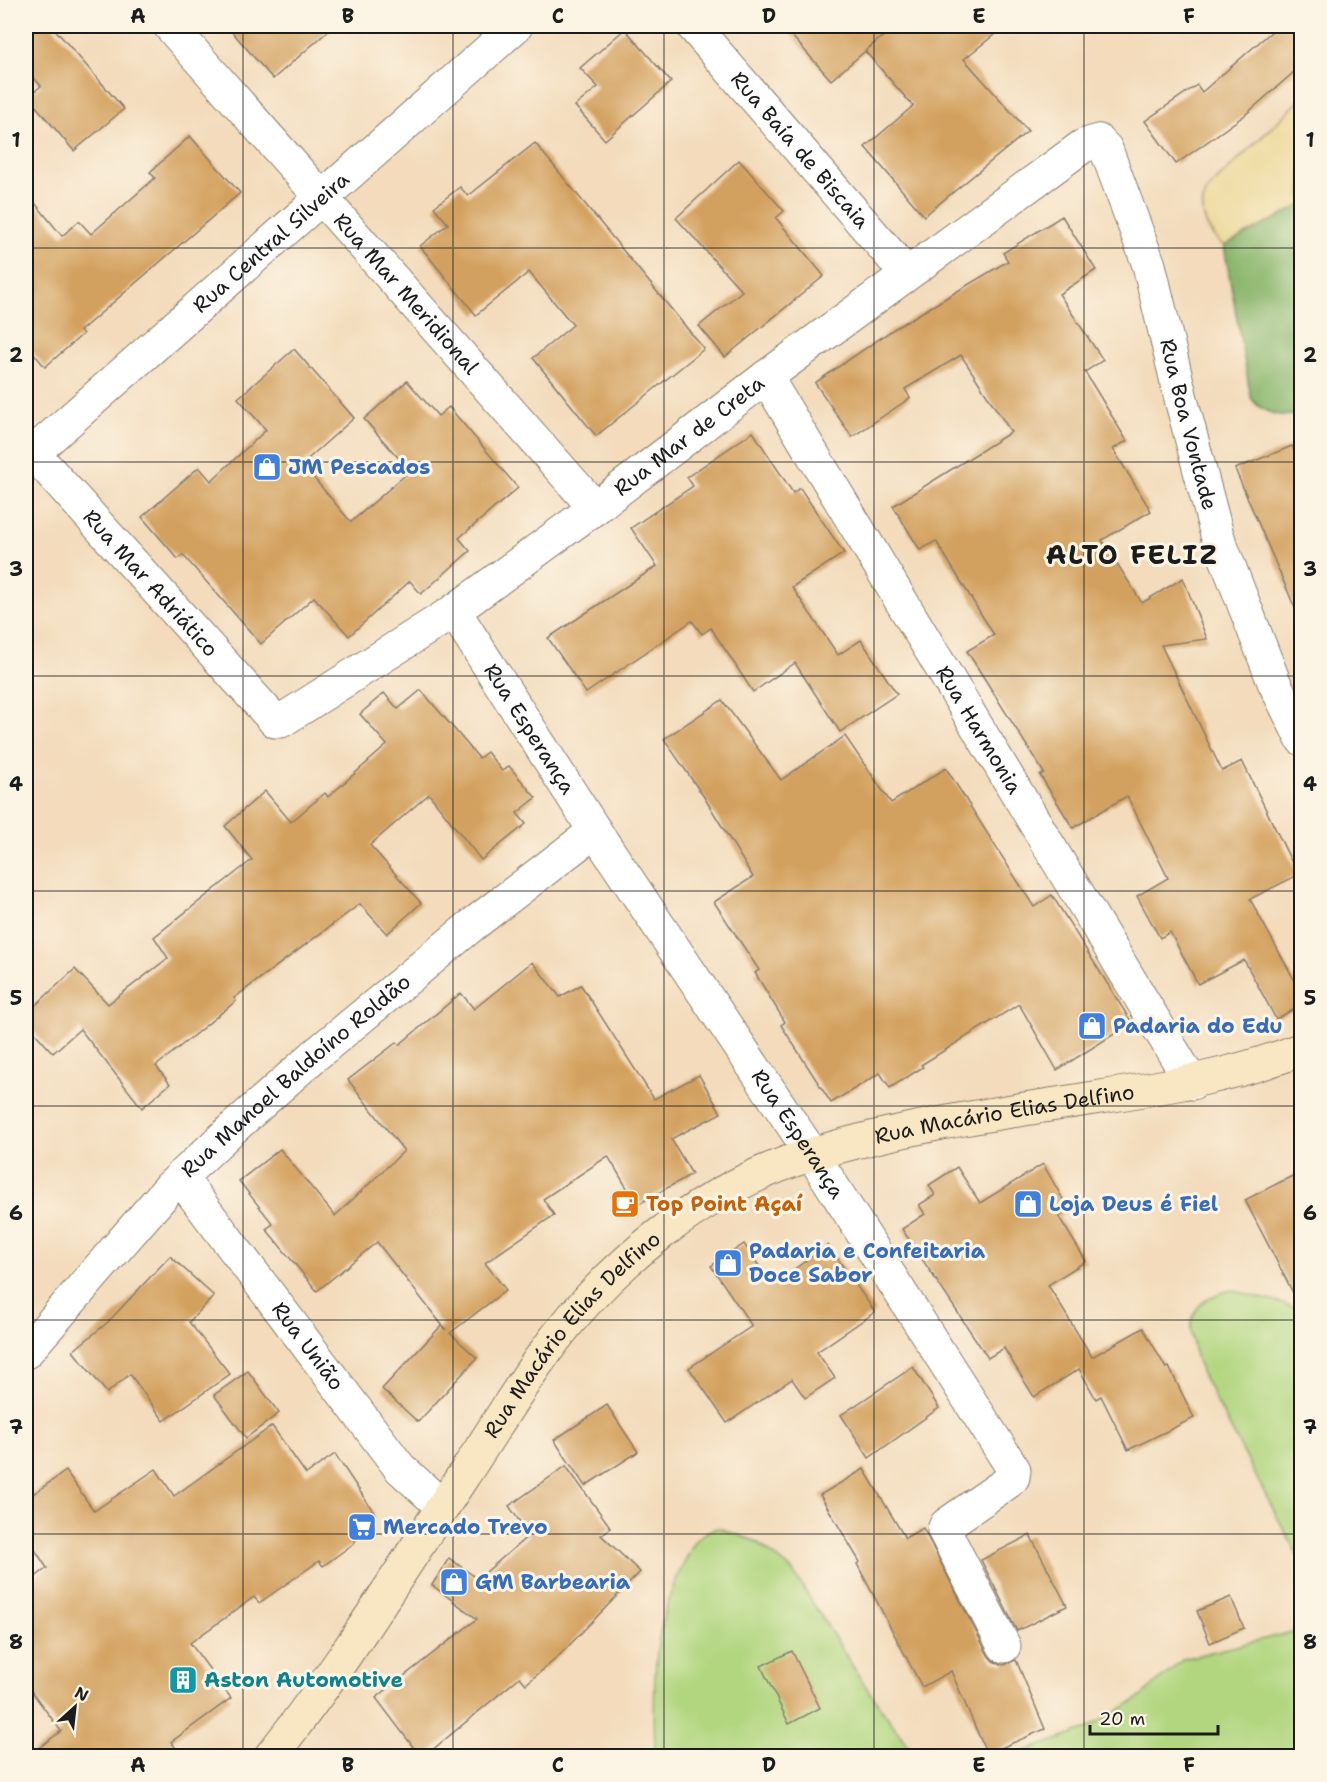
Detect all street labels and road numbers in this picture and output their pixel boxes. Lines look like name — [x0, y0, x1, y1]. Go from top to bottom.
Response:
street label: Rua Baía de Biscaia — [724, 66, 876, 235]
street label: Rua Central Silveira — [187, 166, 355, 319]
street label: Rua Mar Meridional — [327, 207, 485, 381]
street label: Rua Boa Vontade — [1153, 336, 1224, 513]
street label: Rua Mar de Creta — [608, 369, 770, 502]
street label: Rua Mar Adriático — [77, 503, 224, 663]
street label: Rua Esperança — [477, 658, 582, 800]
street label: Rua Harmonia — [929, 660, 1028, 799]
street label: Rua Manoel Baldoíno Roldão — [175, 968, 417, 1184]
street label: Rua Esperança — [745, 1064, 851, 1204]
street label: Rua Macário Elias Delfino — [872, 1078, 1136, 1151]
street label: Rua Macário Elias Delfino — [477, 1225, 666, 1443]
street label: Rua União — [265, 1296, 350, 1396]

